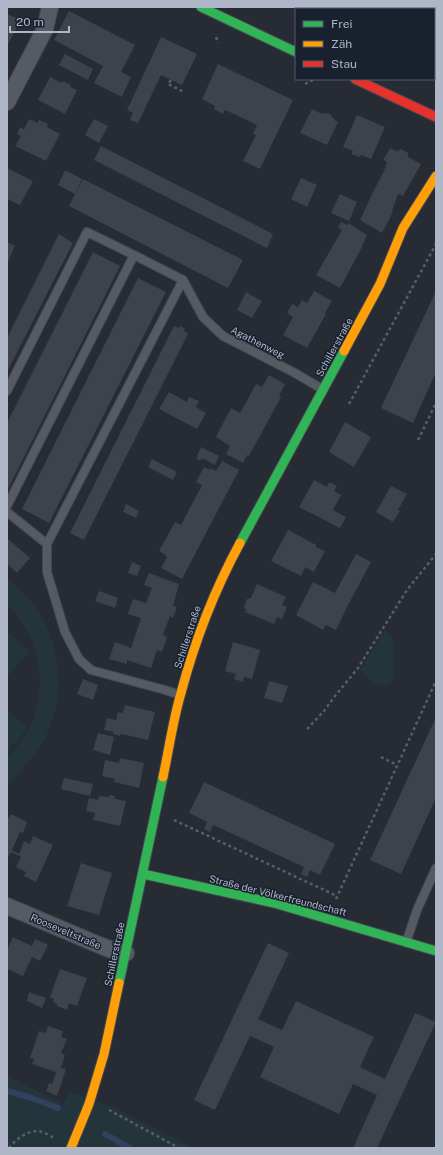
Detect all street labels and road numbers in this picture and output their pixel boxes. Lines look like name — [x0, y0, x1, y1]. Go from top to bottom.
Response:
street label: Schillerstraße — [313, 315, 355, 378]
street label: Agathenweg — [229, 323, 287, 361]
street label: Schillerstraße — [171, 604, 203, 670]
street label: Straße der Völkerfreundschaft — [208, 872, 348, 918]
street label: Rooseveltstraße — [29, 911, 103, 951]
street label: Schillerstraße — [101, 921, 127, 987]

